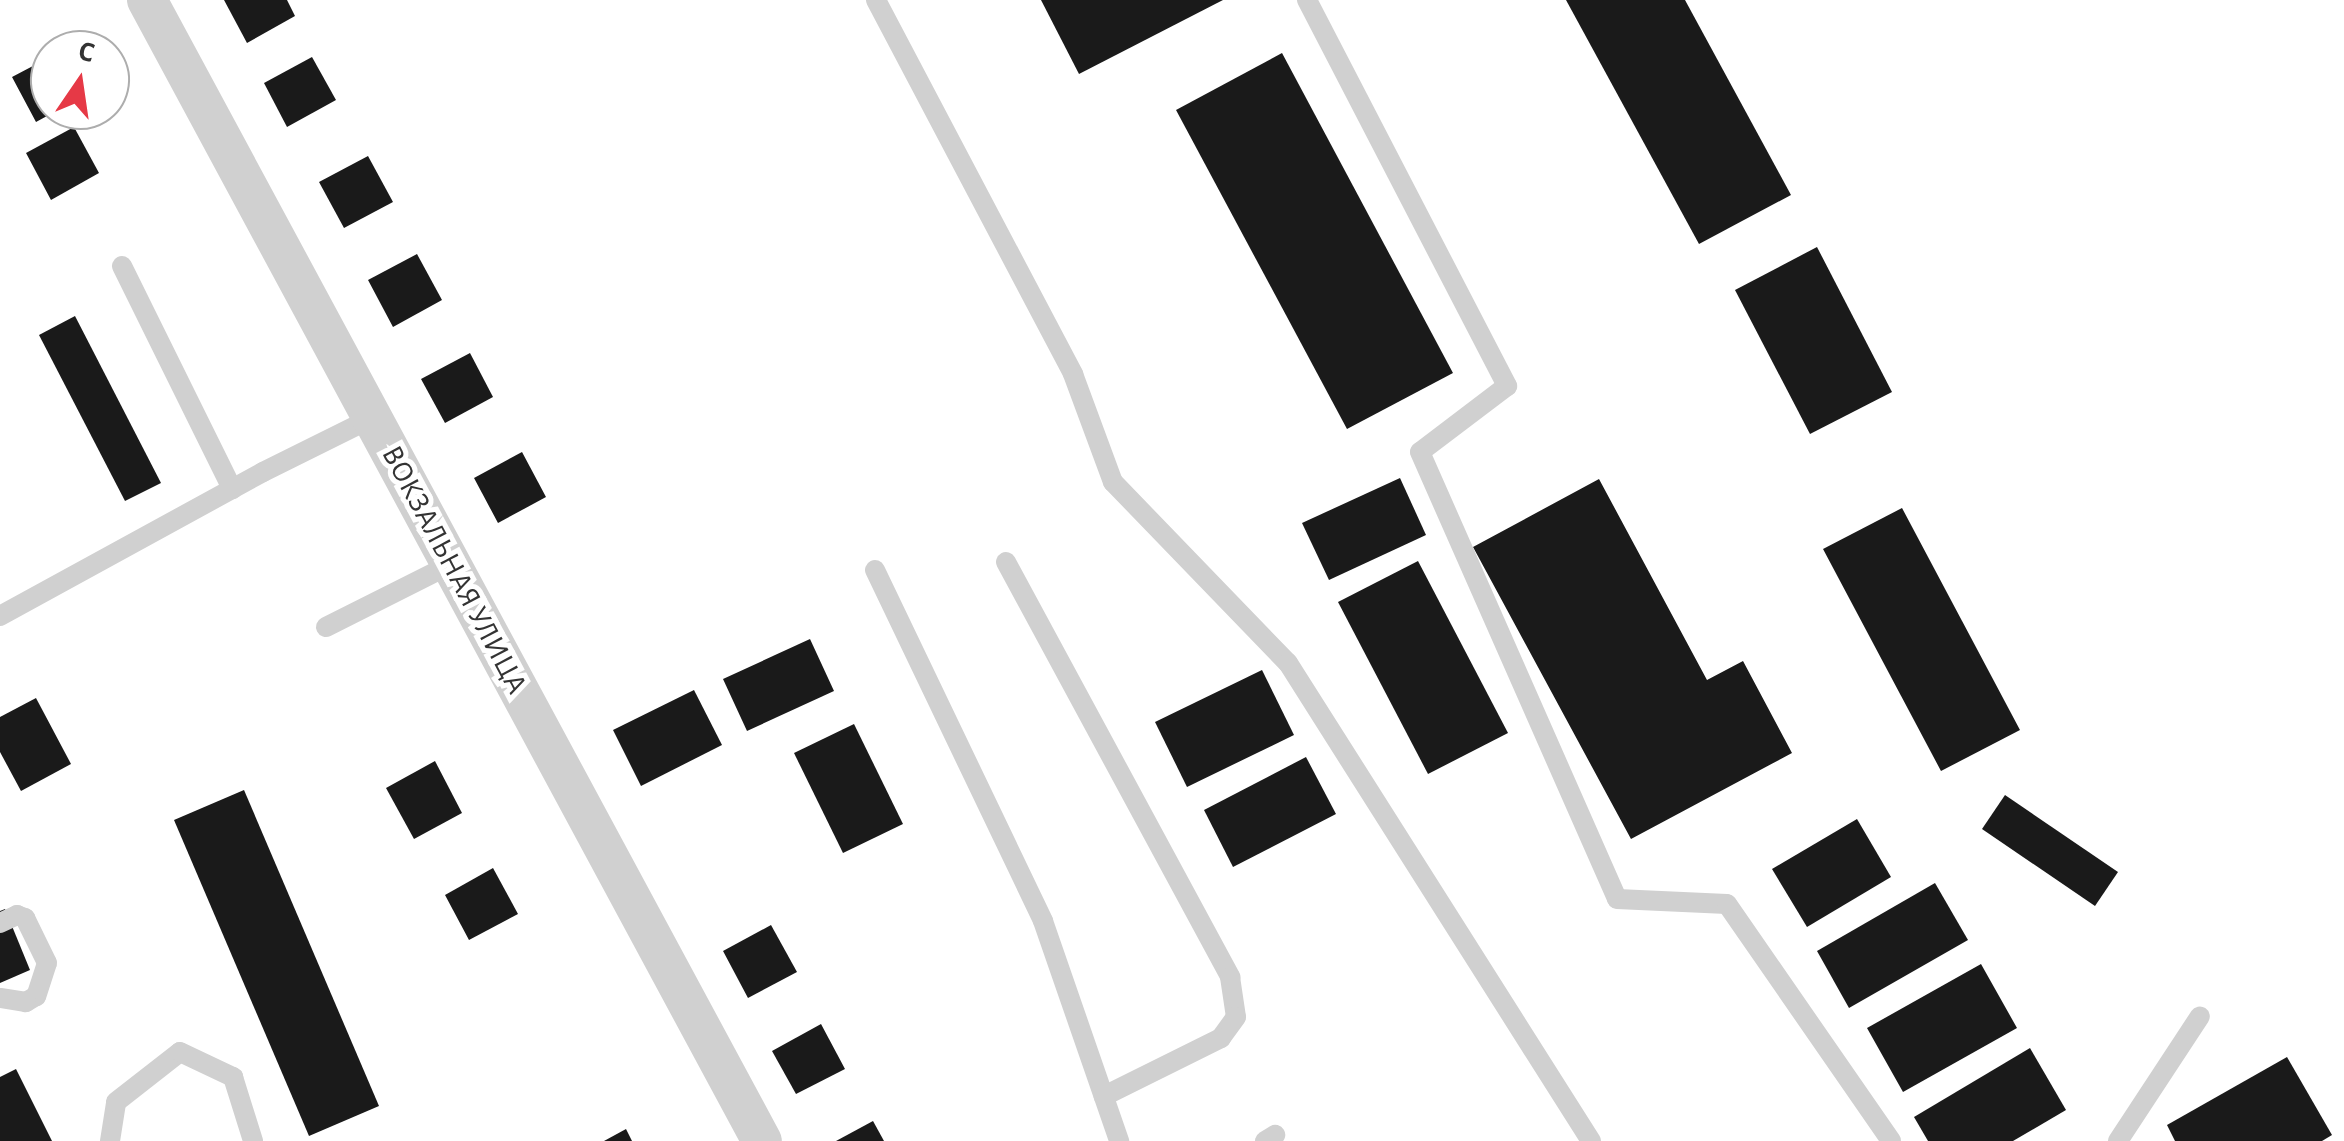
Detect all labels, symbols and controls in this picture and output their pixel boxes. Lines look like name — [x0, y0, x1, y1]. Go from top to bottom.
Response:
north arrow — [30, 30, 130, 130]
text: С — [76, 37, 97, 68]
street label: ВОКЗАЛЬНАЯ УЛИЦА — [373, 440, 535, 700]

